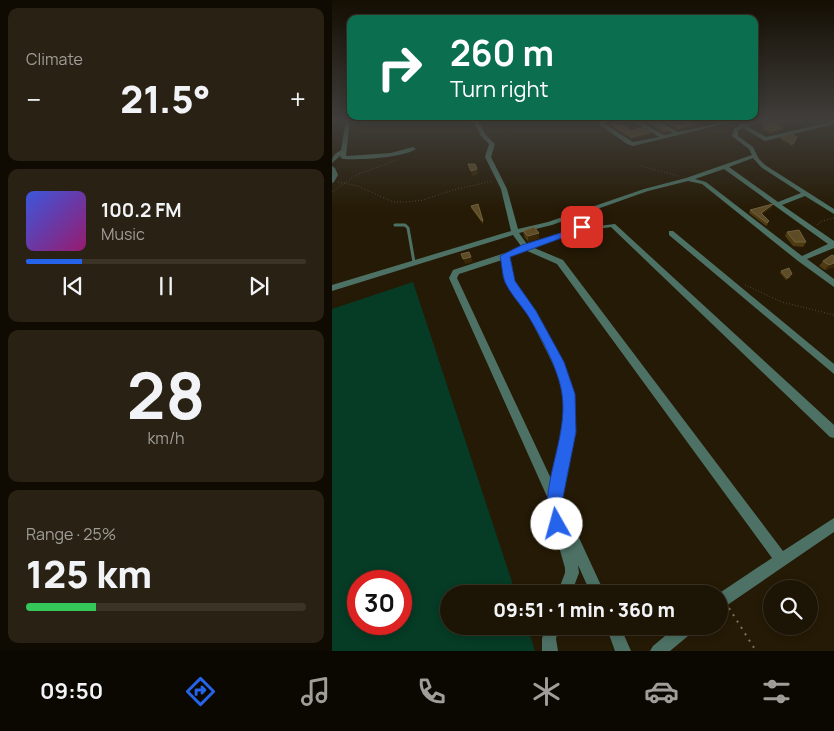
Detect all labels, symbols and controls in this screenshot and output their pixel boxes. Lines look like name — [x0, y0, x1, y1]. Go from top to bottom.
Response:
text: 260 m — [450, 29, 554, 77]
icon: right — [367, 35, 432, 100]
text: Climate — [26, 48, 83, 70]
text: 21.5° — [120, 72, 211, 124]
text: Turn right — [450, 74, 548, 104]
text: − — [26, 80, 41, 118]
text: + — [290, 80, 306, 118]
text: 100.2 FM — [101, 197, 181, 223]
pin — [561, 206, 603, 248]
icon: arrive — [568, 213, 596, 241]
text: Music — [101, 223, 145, 245]
icon: previous — [59, 272, 87, 300]
icon: pause — [152, 272, 180, 300]
icon: next — [245, 272, 273, 300]
text: 28 — [127, 350, 205, 439]
text: km/h — [147, 427, 185, 449]
position arrow — [530, 497, 582, 549]
text: Range · 25% — [26, 523, 116, 545]
text: 125 km — [26, 547, 152, 599]
speed limit sign: 30 — [347, 570, 412, 635]
map controls — [763, 580, 818, 635]
button: search — [763, 580, 818, 635]
text: 09:51 · 1 min · 360 m — [493, 597, 675, 623]
icon: directions — [183, 674, 218, 709]
icon: music — [298, 674, 333, 709]
icon: phone — [414, 674, 449, 709]
icon: climate — [529, 674, 564, 709]
icon: car — [644, 674, 679, 709]
icon: filters — [759, 674, 794, 709]
text: 09:50 — [40, 676, 103, 706]

